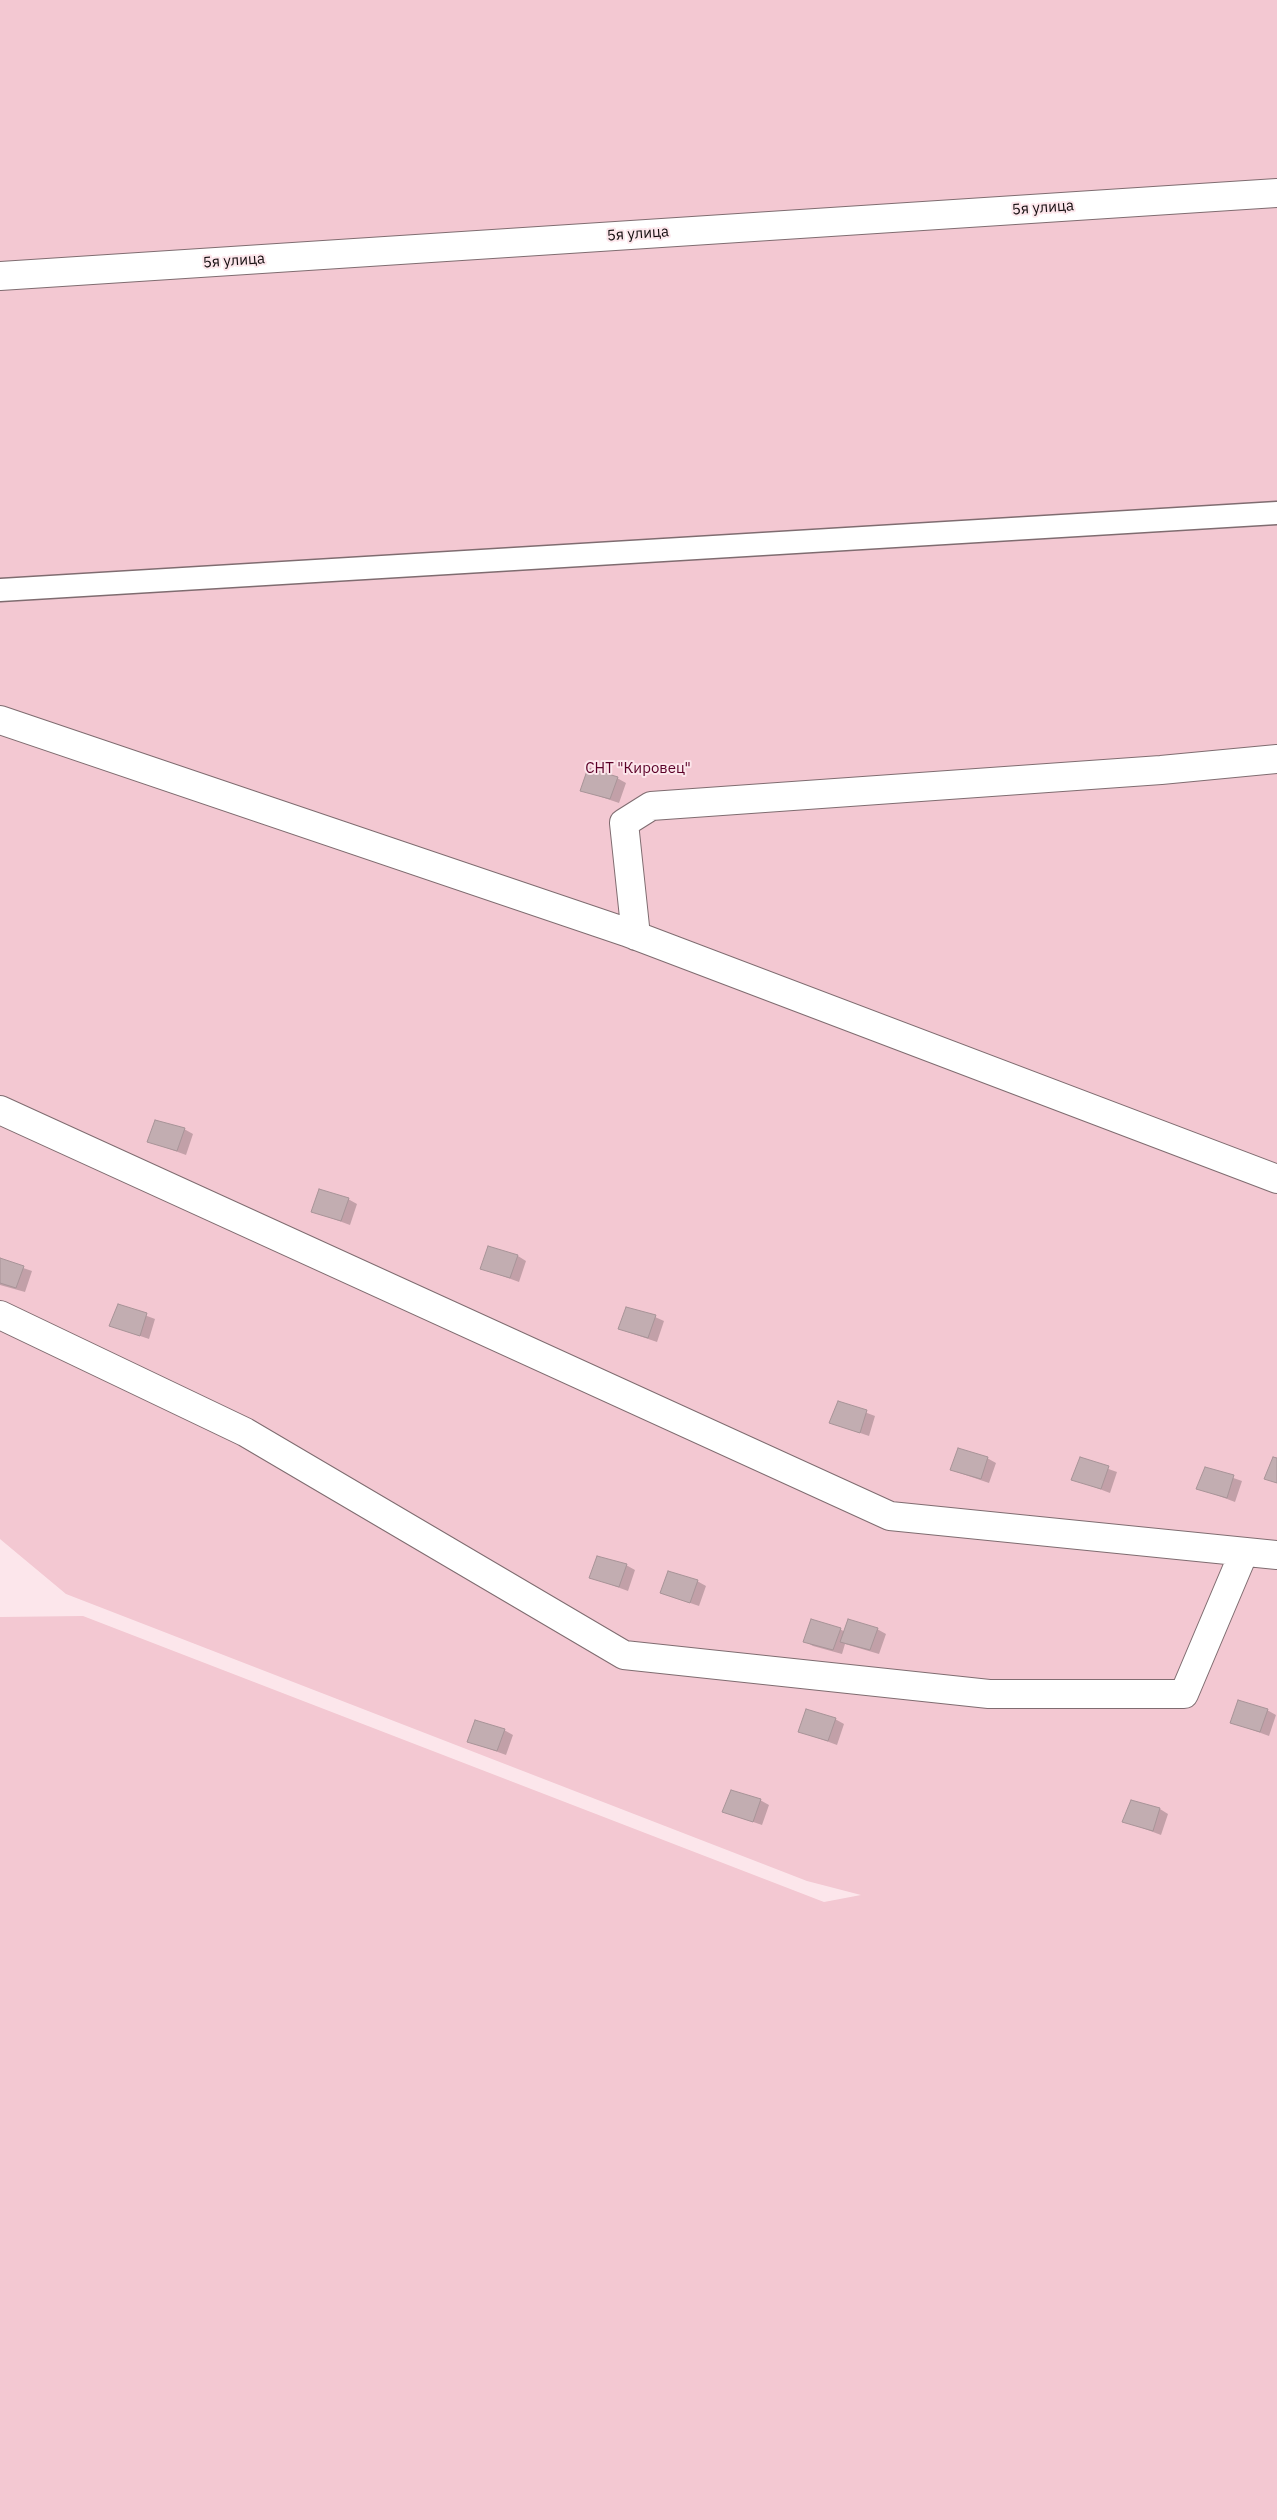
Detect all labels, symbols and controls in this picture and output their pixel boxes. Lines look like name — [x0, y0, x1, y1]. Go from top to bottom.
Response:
street label: 5я улица — [1011, 197, 1075, 219]
street label: 5я улица — [606, 223, 670, 245]
street label: 5я улица — [202, 250, 266, 272]
park label: СНТ "Кировец" — [585, 760, 691, 778]

